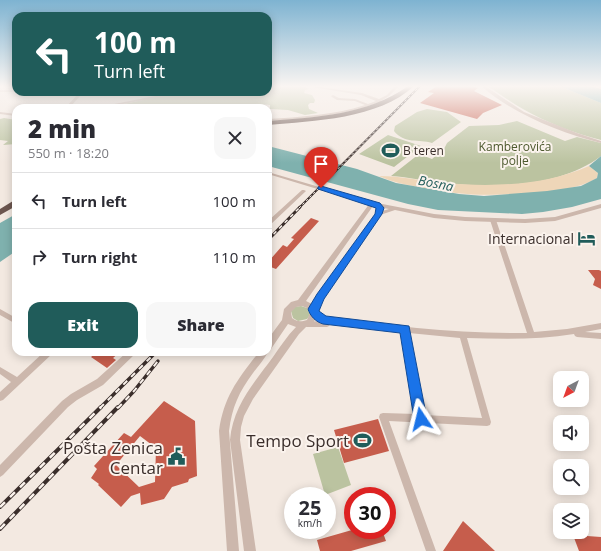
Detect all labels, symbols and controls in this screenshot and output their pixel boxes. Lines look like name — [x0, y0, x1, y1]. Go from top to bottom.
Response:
text: 100 m — [94, 23, 177, 61]
icon: left — [28, 28, 80, 80]
text: Turn left — [94, 59, 165, 83]
text: 2 min — [28, 112, 96, 145]
button: close — [214, 117, 256, 159]
park label: Kamberovića polje — [479, 138, 551, 169]
sports icon: B teren — [380, 140, 400, 160]
place label: B teren — [403, 142, 444, 159]
text: 550 m · 18:20 — [28, 144, 109, 162]
pin — [304, 147, 338, 188]
icon: arrive — [310, 153, 332, 175]
water label: Bosna — [417, 171, 456, 195]
icon: left — [28, 190, 50, 212]
text: Turn left — [62, 191, 127, 211]
text: 100 m — [212, 191, 256, 211]
hotel icon: Internacional — [577, 228, 597, 248]
place label: Internacional — [488, 229, 574, 248]
icon: right — [28, 246, 50, 268]
text: Turn right — [62, 247, 137, 267]
text: 110 m — [212, 247, 256, 267]
button: Exit — [28, 302, 138, 348]
button: Share — [146, 302, 256, 348]
north arrow — [553, 371, 589, 407]
map controls — [553, 371, 589, 539]
position arrow — [400, 398, 442, 440]
button: sound — [553, 415, 589, 451]
place label: Tempo Sport — [246, 429, 349, 452]
sports icon: Tempo Sport — [352, 430, 372, 450]
place label: Pošta Zenica Centar — [63, 436, 163, 479]
public building icon: Pošta Zenica Centar — [166, 447, 186, 467]
button: search — [553, 459, 589, 495]
speed limit sign: 30 — [344, 487, 396, 539]
text: 25 — [299, 494, 321, 521]
button: layers — [553, 503, 589, 539]
text: km/h — [298, 516, 322, 530]

